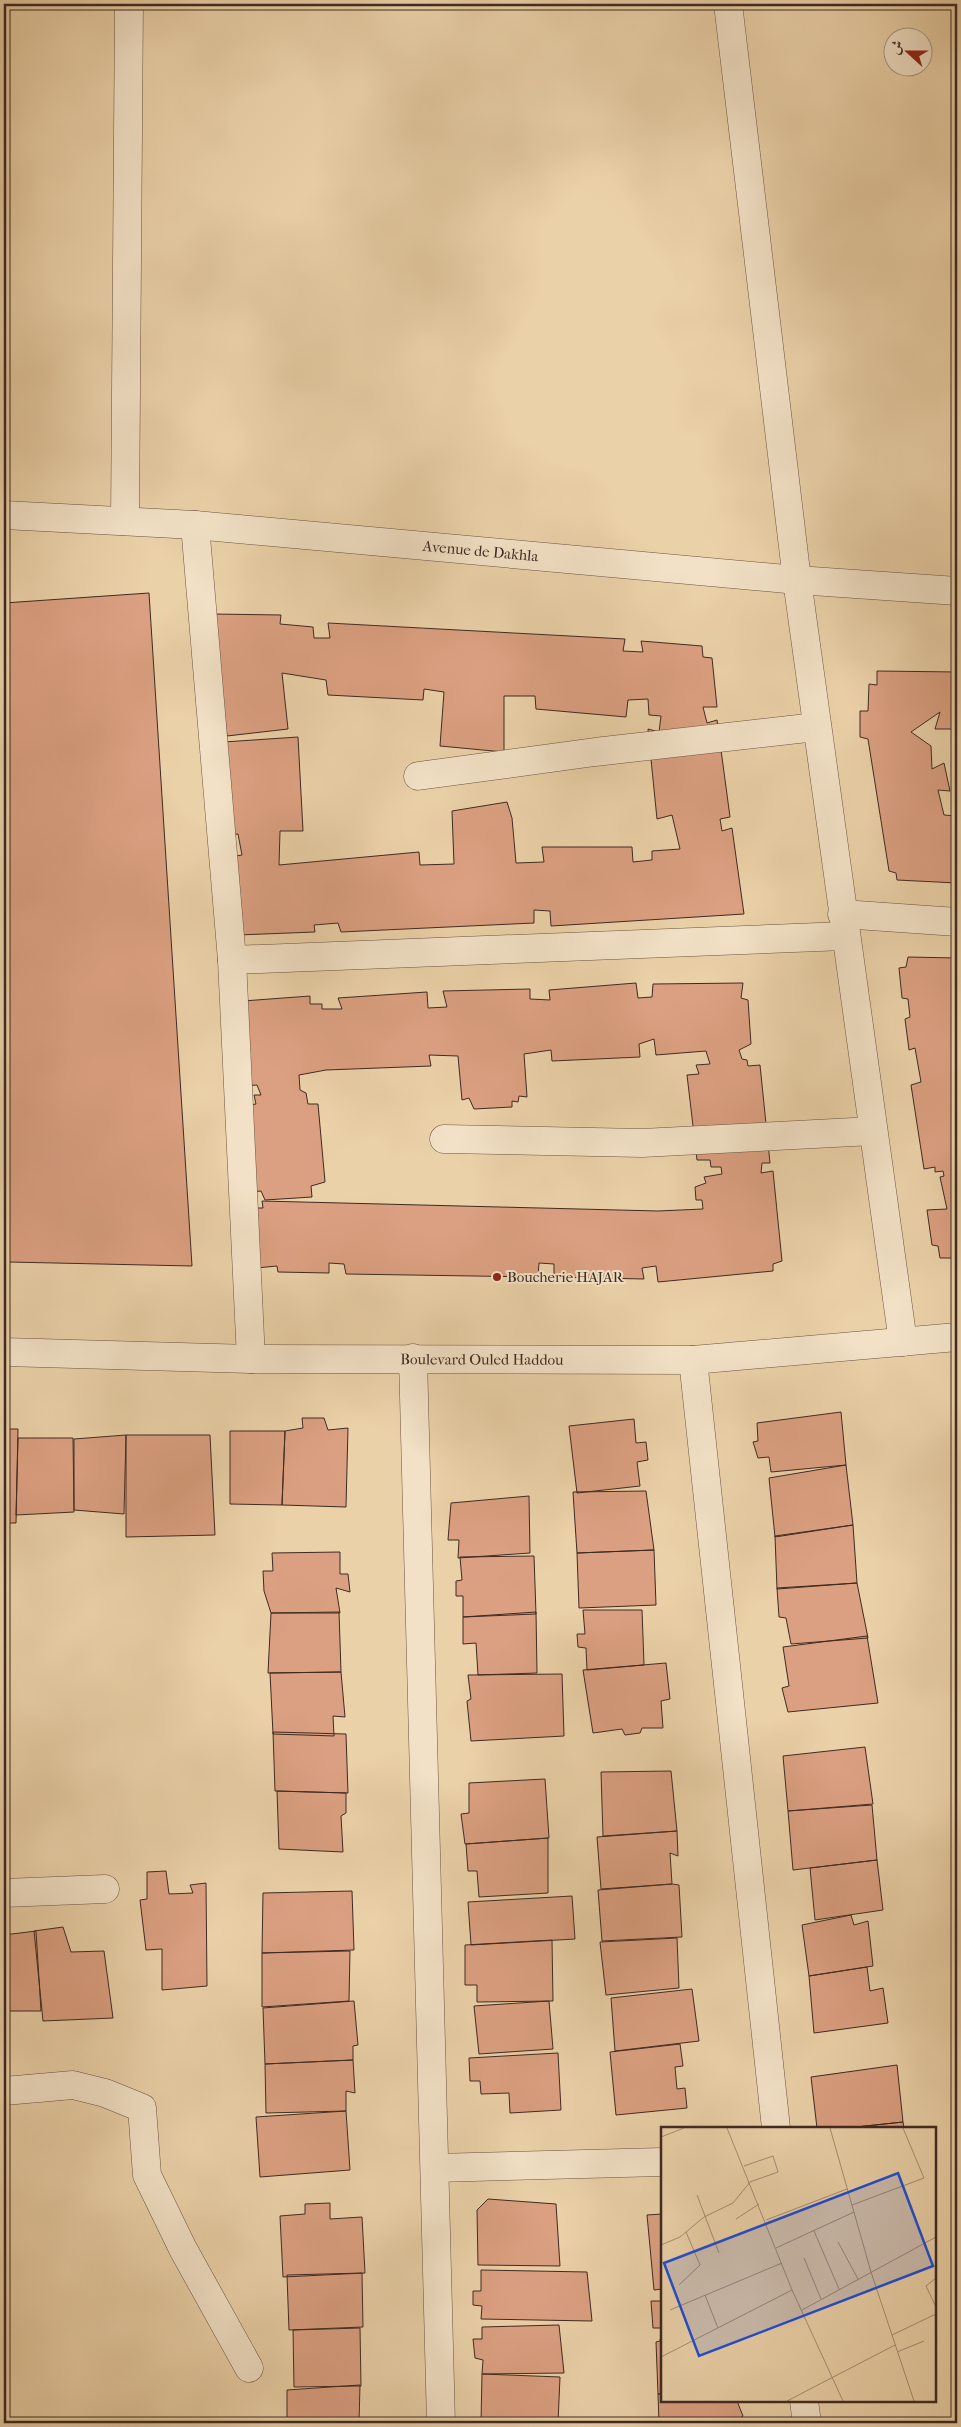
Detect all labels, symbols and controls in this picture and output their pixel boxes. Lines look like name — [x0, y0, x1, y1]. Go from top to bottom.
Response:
north arrow — [884, 28, 934, 78]
text: ش — [886, 38, 907, 57]
street label: Avenue de Dakhla — [421, 537, 540, 565]
place label: Boucherie HAJAR — [507, 1268, 625, 1286]
marker: Boucherie HAJAR — [491, 1271, 503, 1283]
street label: Boulevard Ouled Haddou — [400, 1350, 564, 1369]
inset map — [661, 2127, 936, 2402]

